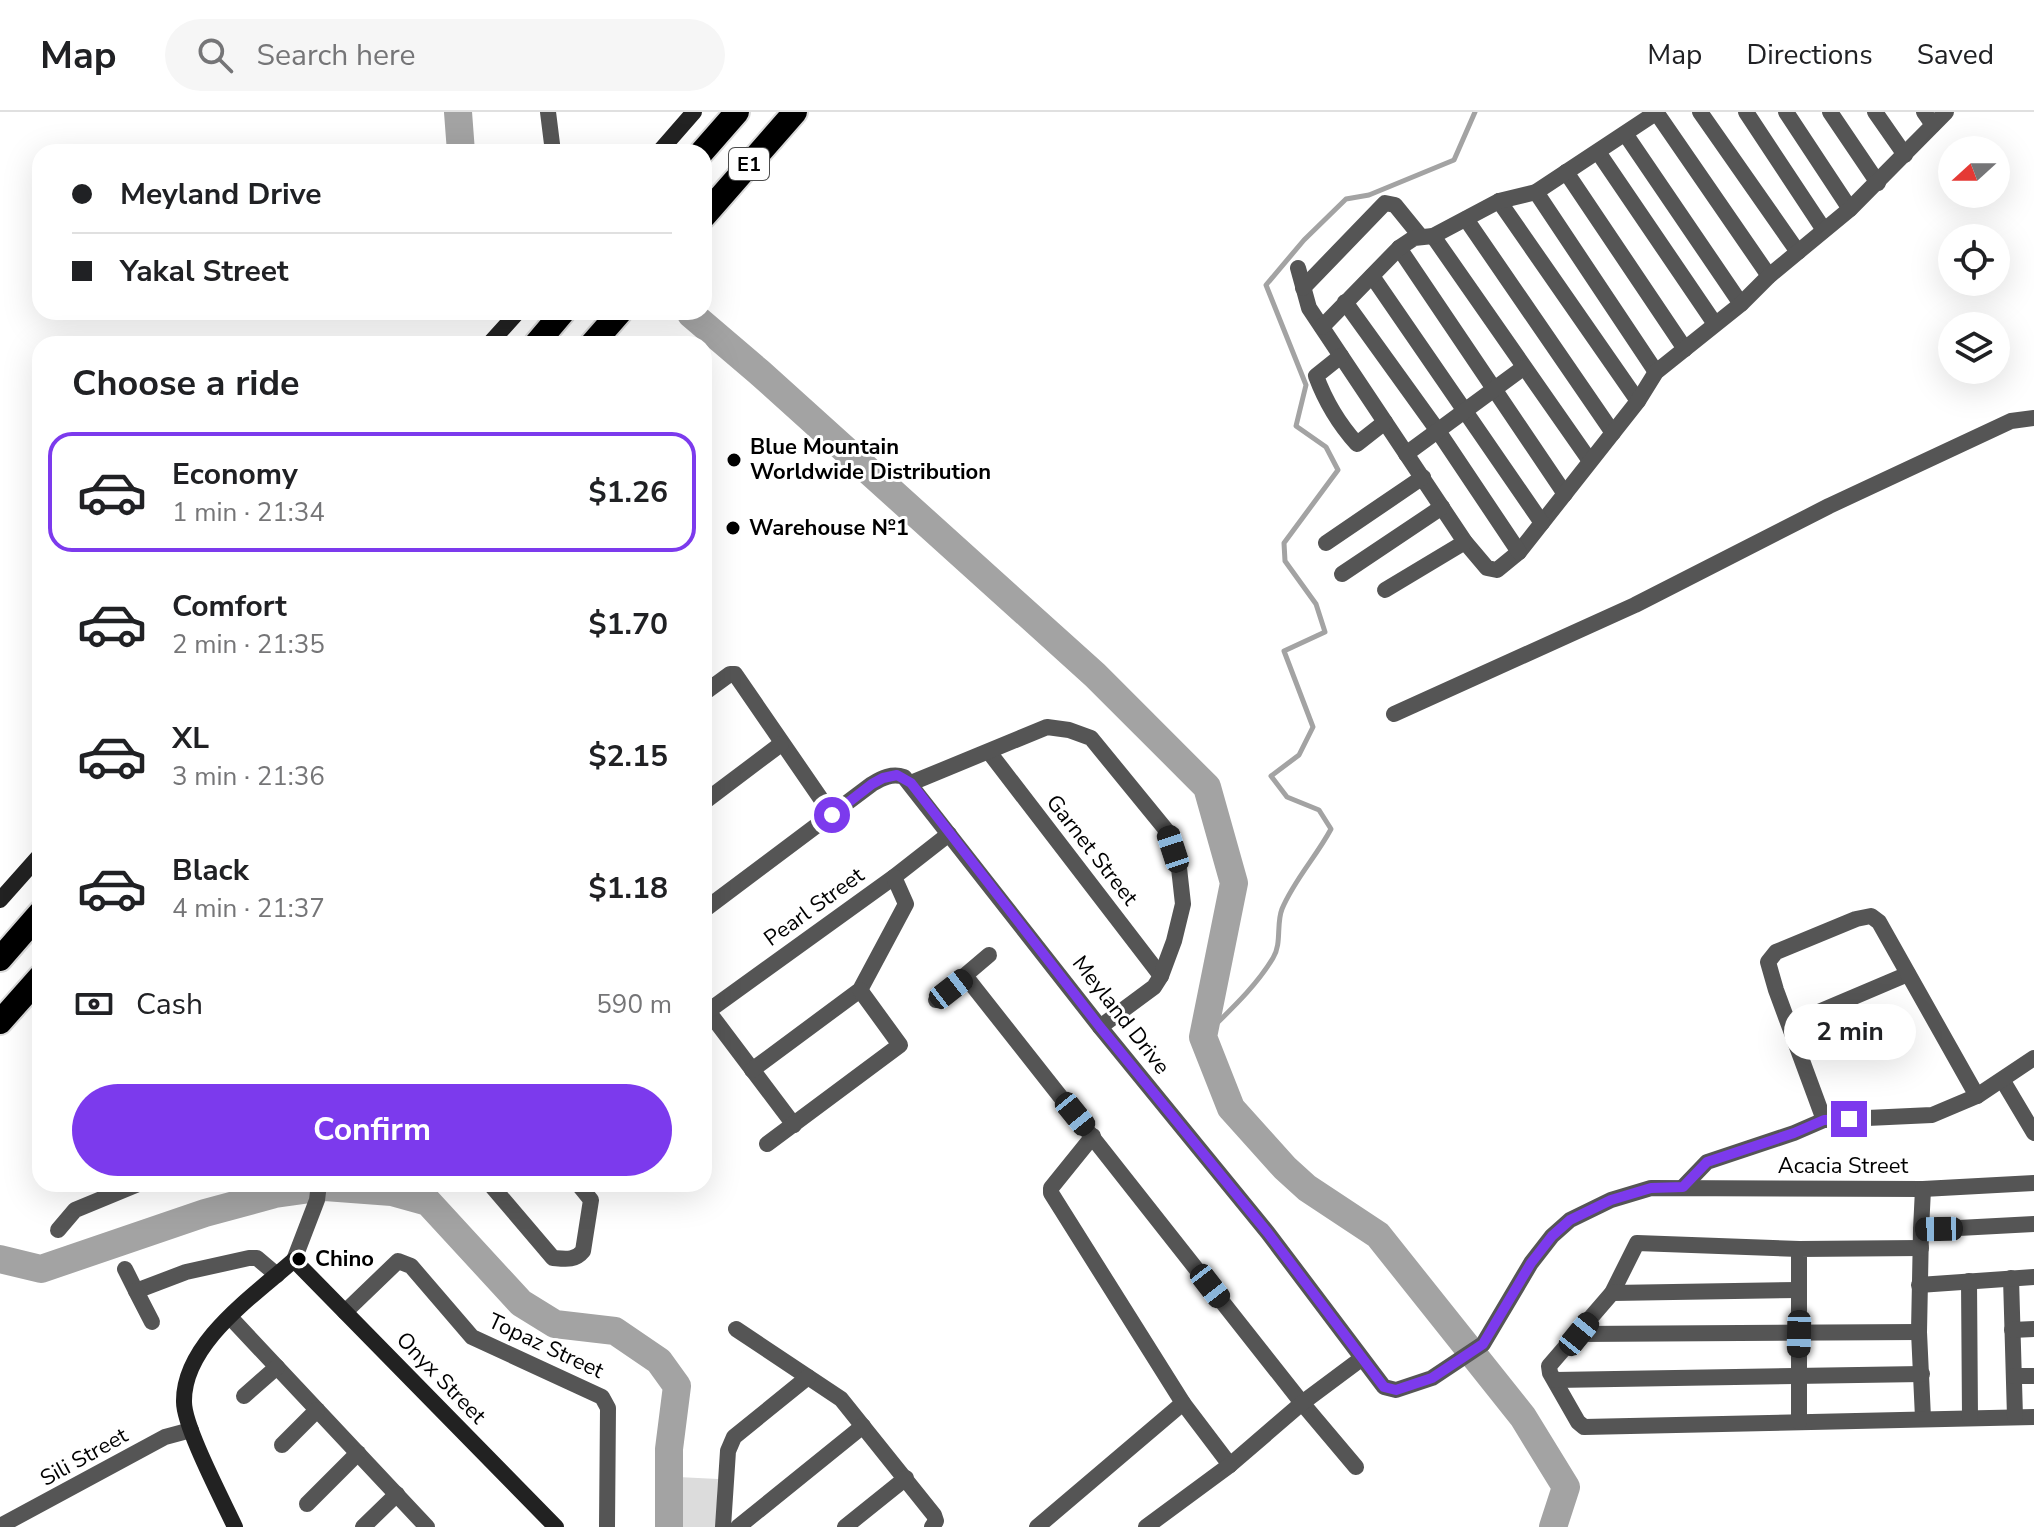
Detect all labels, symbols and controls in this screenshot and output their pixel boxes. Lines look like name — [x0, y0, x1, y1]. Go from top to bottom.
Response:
search box — [165, 19, 725, 91]
text: Map — [40, 30, 117, 81]
icon: search — [193, 33, 237, 77]
text: Search here — [257, 35, 416, 76]
text: Map — [1647, 36, 1702, 74]
text: Directions — [1746, 36, 1873, 74]
text: Saved — [1917, 36, 1994, 74]
north arrow — [1938, 136, 2010, 208]
map controls — [1938, 136, 2010, 384]
road number: E1 — [729, 148, 769, 180]
text: Meyland Drive — [120, 174, 322, 215]
button: locate — [1938, 224, 2010, 296]
text: Yakal Street — [120, 251, 288, 292]
button: layers — [1938, 312, 2010, 384]
text: Choose a ride — [72, 359, 300, 408]
place label: Blue Mountain Worldwide Distribution — [750, 432, 991, 487]
marker: Blue Mountain Worldwide Distribution — [725, 451, 743, 469]
text: Economy — [172, 454, 298, 495]
icon: car — [76, 456, 148, 528]
text: $1.26 — [589, 472, 668, 513]
text: 1 min · 21:34 — [172, 495, 325, 530]
place label: Warehouse №1 — [749, 513, 909, 543]
marker: Warehouse №1 — [724, 519, 742, 537]
text: Comfort — [172, 586, 287, 627]
icon: car — [76, 588, 148, 660]
text: $1.70 — [589, 604, 668, 645]
text: 2 min · 21:35 — [172, 627, 325, 662]
text: XL — [172, 718, 209, 759]
icon: car — [76, 720, 148, 792]
text: $2.15 — [589, 736, 668, 777]
text: 3 min · 21:36 — [172, 759, 325, 794]
street label: Garnet Street — [1039, 788, 1145, 912]
route start — [814, 797, 850, 833]
car — [1154, 822, 1192, 876]
text: Black — [172, 850, 249, 891]
icon: car — [76, 852, 148, 924]
street label: Pearl Street — [758, 860, 870, 953]
text: $1.18 — [589, 868, 668, 909]
text: 4 min · 21:37 — [172, 891, 325, 926]
street label: Meyland Drive — [1065, 949, 1177, 1081]
car — [925, 965, 977, 1013]
icon: cash — [72, 982, 116, 1026]
text: Cash — [136, 984, 203, 1025]
text: 590 m — [596, 987, 672, 1022]
callout: 2 min — [1783, 1003, 1915, 1059]
text: 2 min — [1816, 1014, 1884, 1049]
button: Confirm — [72, 1084, 672, 1176]
car — [1051, 1088, 1099, 1140]
route end — [1831, 1101, 1867, 1137]
street label: Acacia Street — [1778, 1151, 1908, 1181]
car — [1915, 1217, 1963, 1241]
place label: Chino — [315, 1244, 374, 1274]
marker: Chino — [290, 1250, 308, 1268]
car — [1186, 1260, 1234, 1312]
street label: Topaz Street — [483, 1306, 609, 1386]
car — [1555, 1308, 1603, 1360]
car — [1787, 1310, 1811, 1358]
street label: Onyx Street — [389, 1325, 493, 1431]
street label: Sili Street — [35, 1420, 133, 1493]

